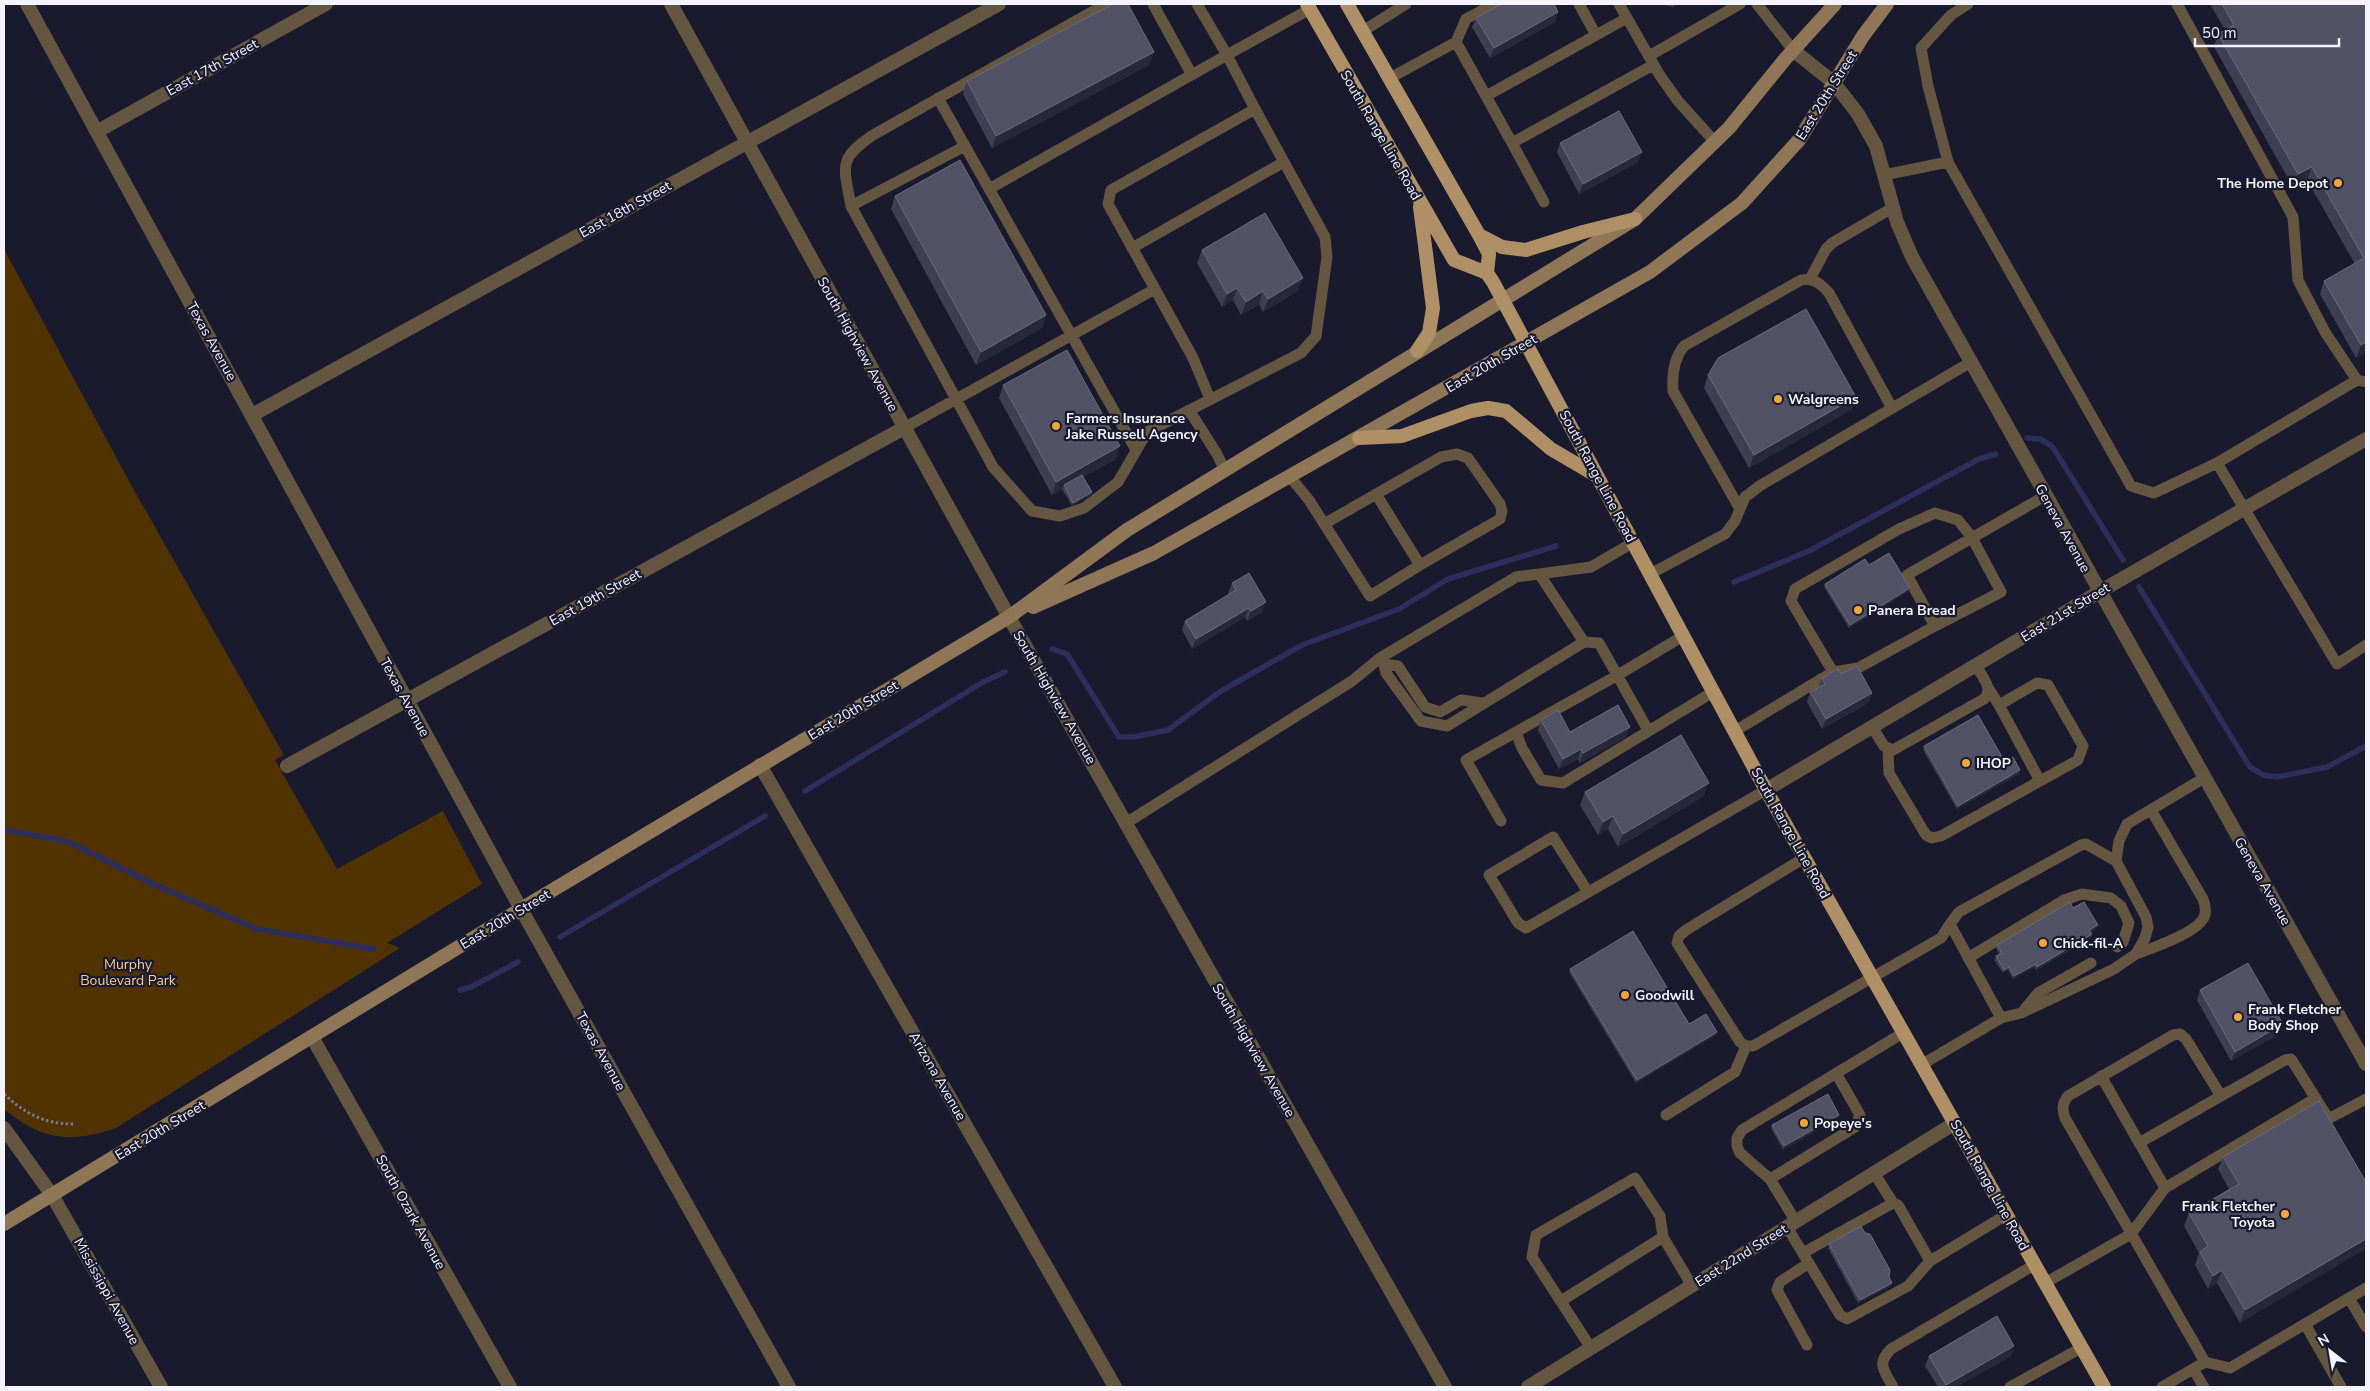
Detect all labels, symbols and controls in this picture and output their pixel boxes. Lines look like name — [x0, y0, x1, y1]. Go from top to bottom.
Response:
scale bar — [2195, 15, 2339, 47]
text: 50 m — [2202, 23, 2237, 43]
street label: East 17th Street — [163, 34, 262, 100]
street label: East 20th Street — [1791, 47, 1862, 144]
street label: South Range Line Road — [1336, 67, 1426, 204]
place label: The Home Depot — [2217, 174, 2329, 193]
street label: East 18th Street — [576, 176, 675, 242]
marker: The Home Depot — [2332, 177, 2344, 189]
street label: South Highview Avenue — [813, 273, 903, 415]
street label: Texas Avenue — [182, 298, 241, 384]
street label: East 20th Street — [1442, 330, 1540, 397]
place label: Walgreens — [1788, 390, 1859, 409]
marker: Walgreens — [1772, 393, 1784, 405]
street label: South Range Line Road — [1555, 407, 1640, 546]
place label: Farmers Insurance Jake Russell Agency — [1065, 409, 1198, 444]
marker: Farmers Insurance Jake Russell Agency — [1050, 420, 1062, 432]
street label: Geneva Avenue — [2030, 480, 2095, 576]
street label: East 19th Street — [546, 564, 645, 630]
street label: East 21st Street — [2017, 578, 2113, 647]
place label: Panera Bread — [1868, 601, 1956, 620]
marker: Panera Bread — [1852, 604, 1864, 616]
street label: South Highview Avenue — [1008, 627, 1101, 768]
street label: Texas Avenue — [375, 654, 434, 740]
street label: East 20th Street — [805, 676, 902, 745]
place label: IHOP — [1976, 754, 2011, 773]
marker: IHOP — [1960, 757, 1972, 769]
street label: South Range Line Road — [1747, 764, 1835, 902]
street label: Geneva Avenue — [2230, 834, 2295, 929]
street label: East 20th Street — [457, 885, 554, 954]
place label: Chick-fil-A — [2053, 934, 2124, 953]
marker: Chick-fil-A — [2037, 937, 2049, 949]
park label: Murphy Boulevard Park — [80, 955, 177, 990]
street label: South Highview Avenue — [1207, 980, 1300, 1121]
place label: Goodwill — [1635, 986, 1695, 1005]
marker: Goodwill — [1619, 989, 1631, 1001]
place label: Frank Fletcher Body Shop — [2248, 1000, 2342, 1035]
street label: Texas Avenue — [571, 1008, 630, 1094]
marker: Frank Fletcher Body Shop — [2232, 1011, 2244, 1023]
street label: Arizona Avenue — [905, 1029, 971, 1124]
street label: East 20th Street — [112, 1096, 209, 1165]
place label: Popeye's — [1814, 1114, 1872, 1133]
street label: South Range Line Road — [1946, 1116, 2034, 1254]
marker: Popeye's — [1798, 1117, 1810, 1129]
street label: South Ozark Avenue — [371, 1151, 450, 1273]
place label: Frank Fletcher Toyota — [2182, 1197, 2275, 1232]
marker: Frank Fletcher Toyota — [2279, 1208, 2291, 1220]
street label: East 22nd Street — [1692, 1219, 1791, 1291]
street label: Mississippi Avenue — [69, 1234, 144, 1348]
north arrow — [2305, 1326, 2355, 1376]
text: N — [2314, 1329, 2333, 1351]

